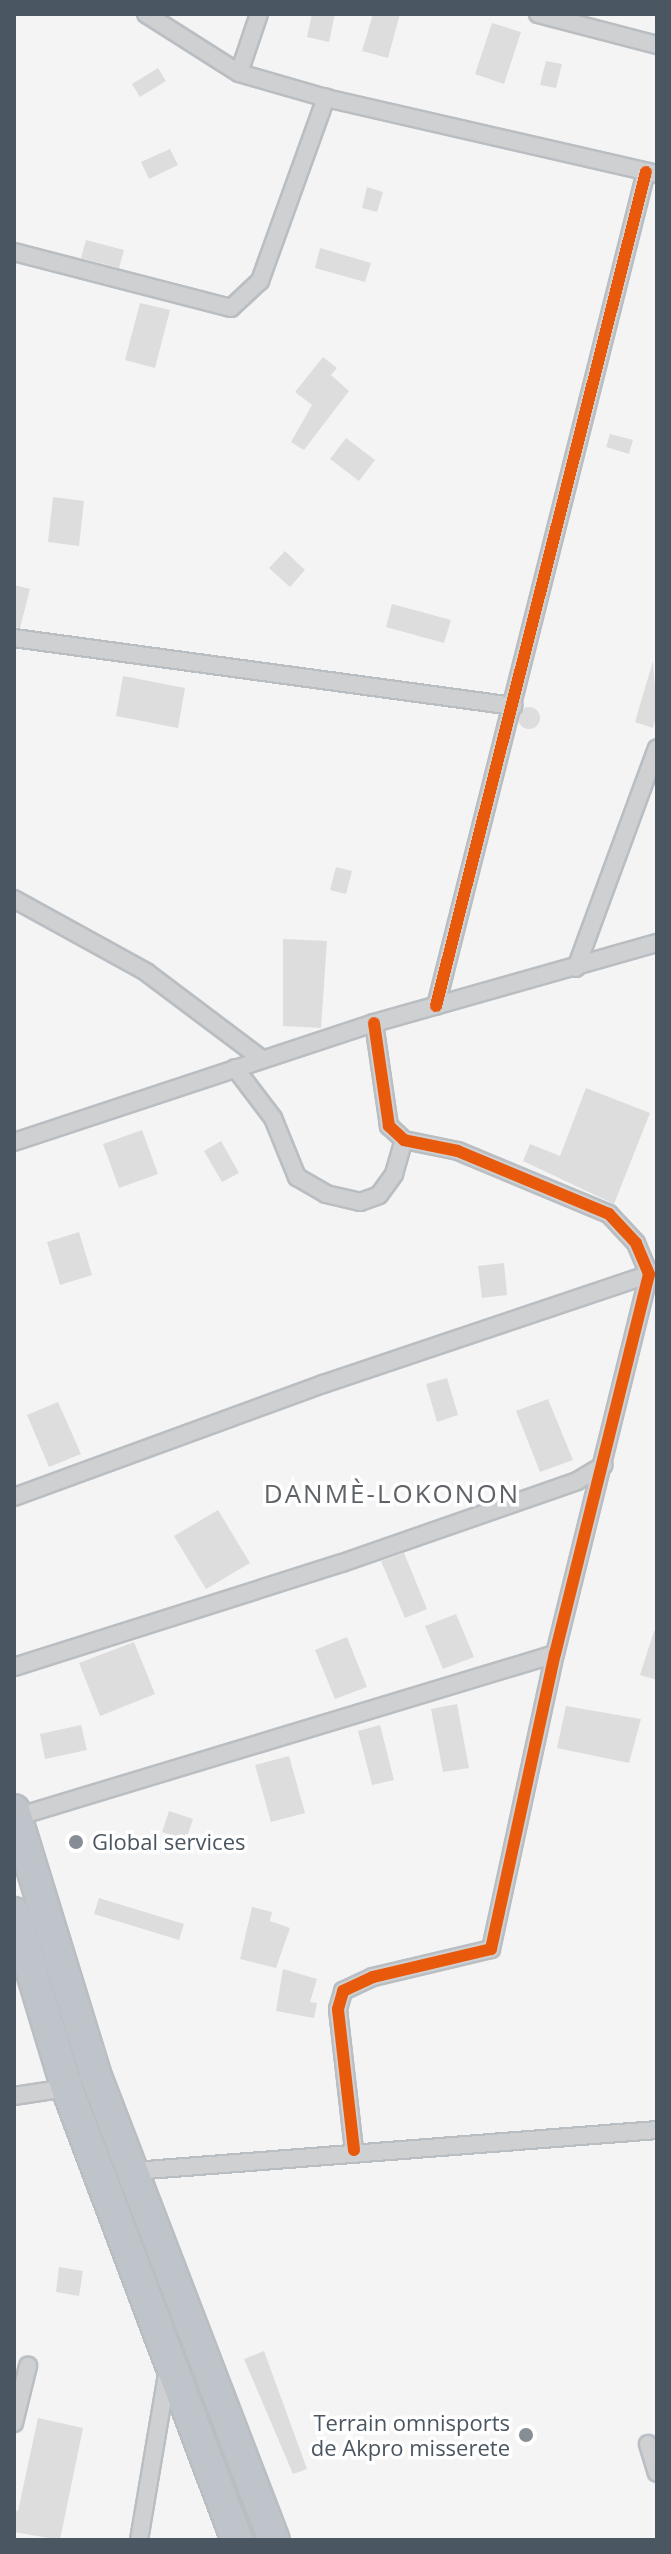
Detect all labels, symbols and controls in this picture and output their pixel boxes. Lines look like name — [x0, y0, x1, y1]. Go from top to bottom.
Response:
district label: DANMÈ-LOKONON — [264, 1478, 520, 1510]
place label: Global services — [92, 1829, 245, 1855]
marker: Global services — [67, 1833, 85, 1851]
place label: Terrain omnisports de Akpro misserete — [311, 2409, 510, 2460]
marker: Terrain omnisports de Akpro misserete — [517, 2426, 535, 2444]

